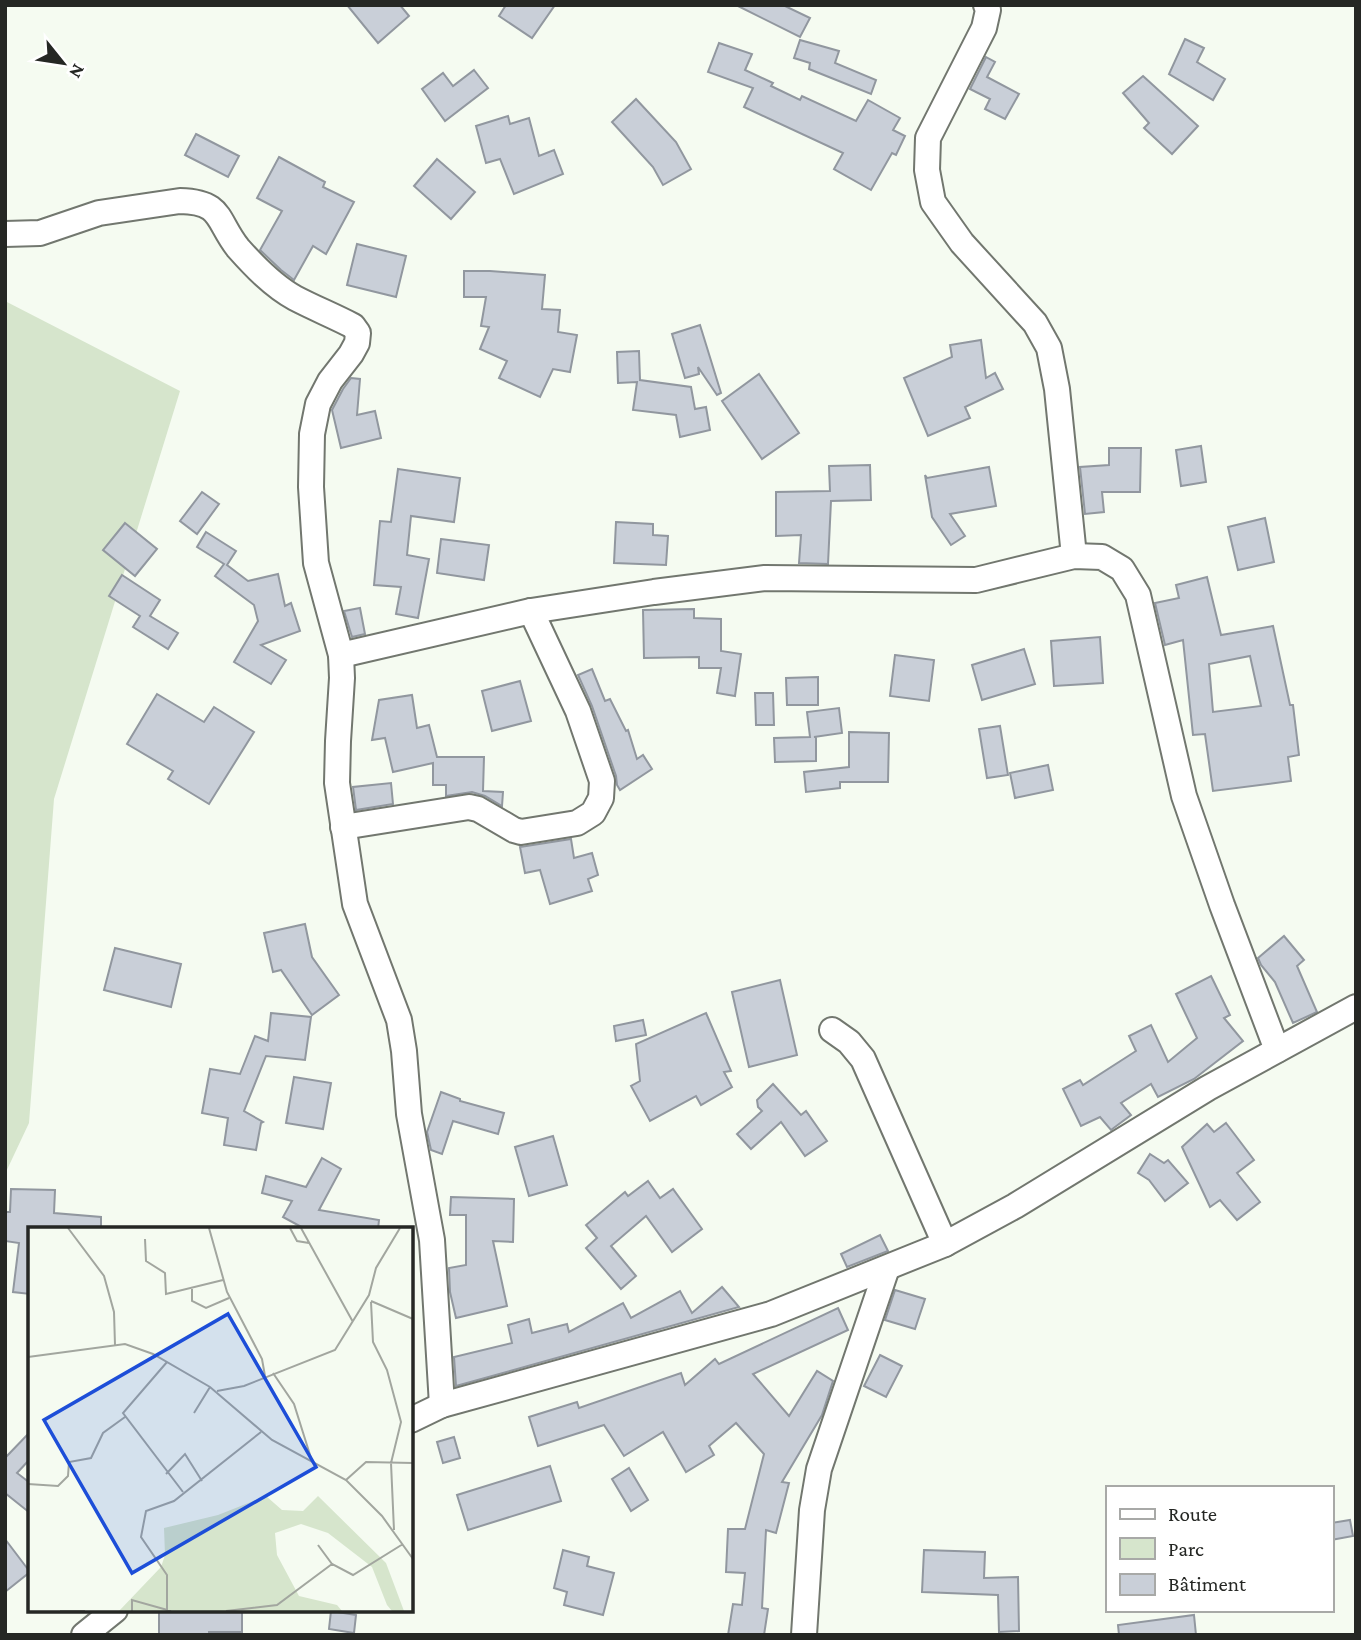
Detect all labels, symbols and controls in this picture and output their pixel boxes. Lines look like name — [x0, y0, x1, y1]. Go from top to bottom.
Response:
north arrow — [28, 28, 98, 98]
text: N — [65, 60, 90, 82]
inset map — [28, 1227, 413, 1612]
legend — [1106, 1486, 1333, 1612]
text: Route — [1168, 1502, 1217, 1526]
text: Parc — [1168, 1537, 1204, 1561]
text: Bâtiment — [1168, 1572, 1247, 1596]

